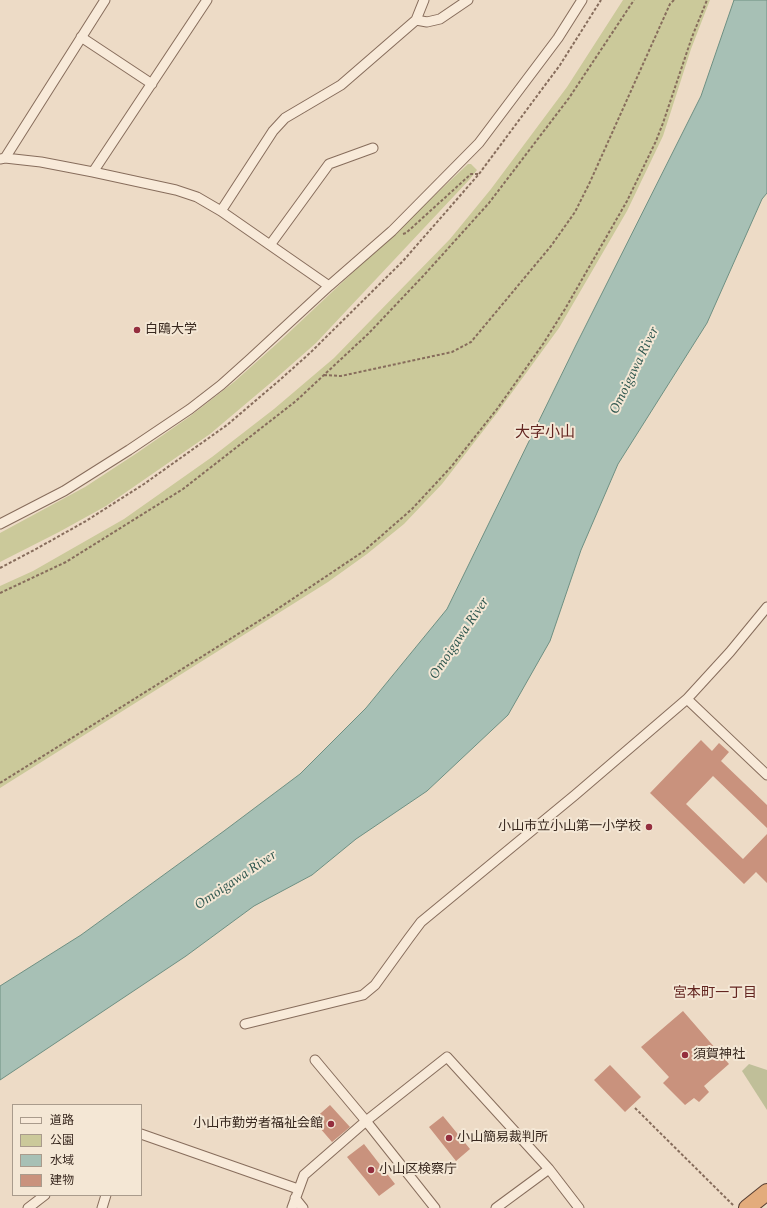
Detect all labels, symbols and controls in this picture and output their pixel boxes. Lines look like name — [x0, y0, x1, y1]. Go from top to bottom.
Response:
place label: 白鴎大学 — [145, 322, 197, 338]
marker: 白鴎大学 — [132, 325, 142, 335]
water label: Omoigawa River — [607, 325, 663, 417]
district label: 大字小山 — [515, 425, 575, 443]
water label: Omoigawa River — [426, 595, 494, 683]
place label: 小山市立小山第一小学校 — [498, 819, 641, 835]
marker: 小山市立小山第一小学校 — [644, 822, 654, 832]
water label: Omoigawa River — [192, 847, 280, 915]
district label: 宮本町一丁目 — [673, 986, 757, 1002]
place label: 須賀神社 — [693, 1047, 745, 1063]
marker: 須賀神社 — [680, 1050, 690, 1060]
legend — [12, 1104, 142, 1196]
text: 道路 — [50, 1111, 74, 1130]
place label: 小山市勤労者福祉会館 — [193, 1116, 323, 1132]
marker: 小山市勤労者福祉会館 — [326, 1119, 336, 1129]
place label: 小山簡易裁判所 — [457, 1130, 548, 1146]
text: 公園 — [50, 1131, 74, 1150]
marker: 小山簡易裁判所 — [444, 1133, 454, 1143]
text: 水域 — [50, 1151, 74, 1170]
place label: 小山区検察庁 — [379, 1162, 457, 1178]
marker: 小山区検察庁 — [366, 1165, 376, 1175]
text: 建物 — [50, 1171, 74, 1190]

